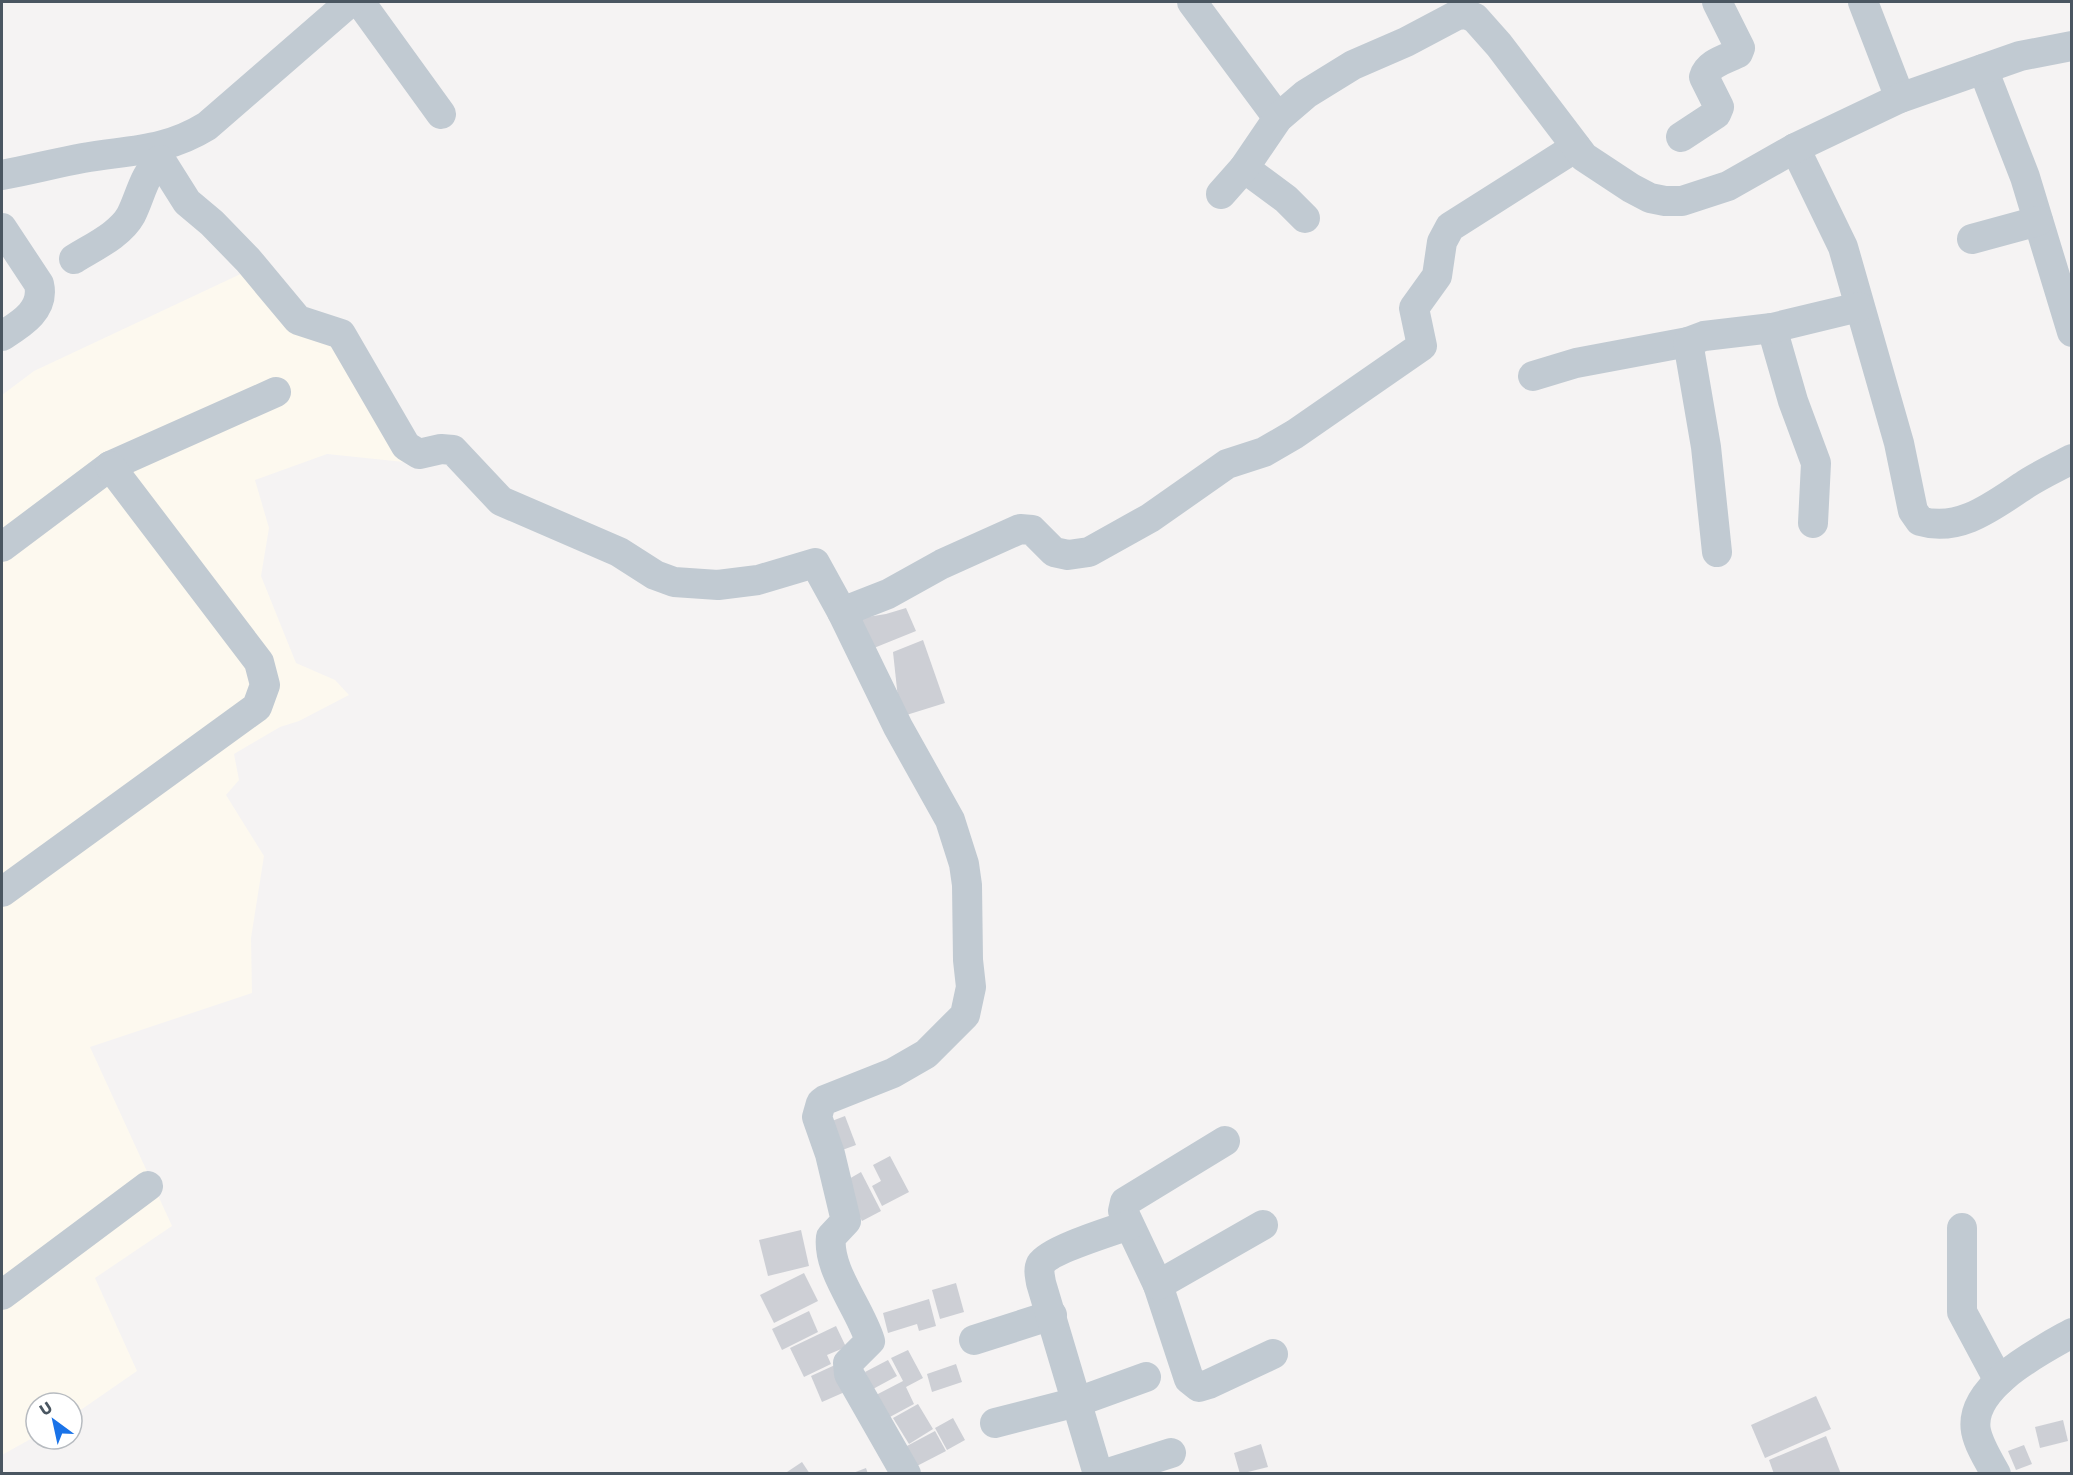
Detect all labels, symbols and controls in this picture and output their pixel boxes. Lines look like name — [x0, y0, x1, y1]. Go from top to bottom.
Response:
north arrow — [24, 1391, 84, 1451]
text: U — [35, 1396, 57, 1422]

